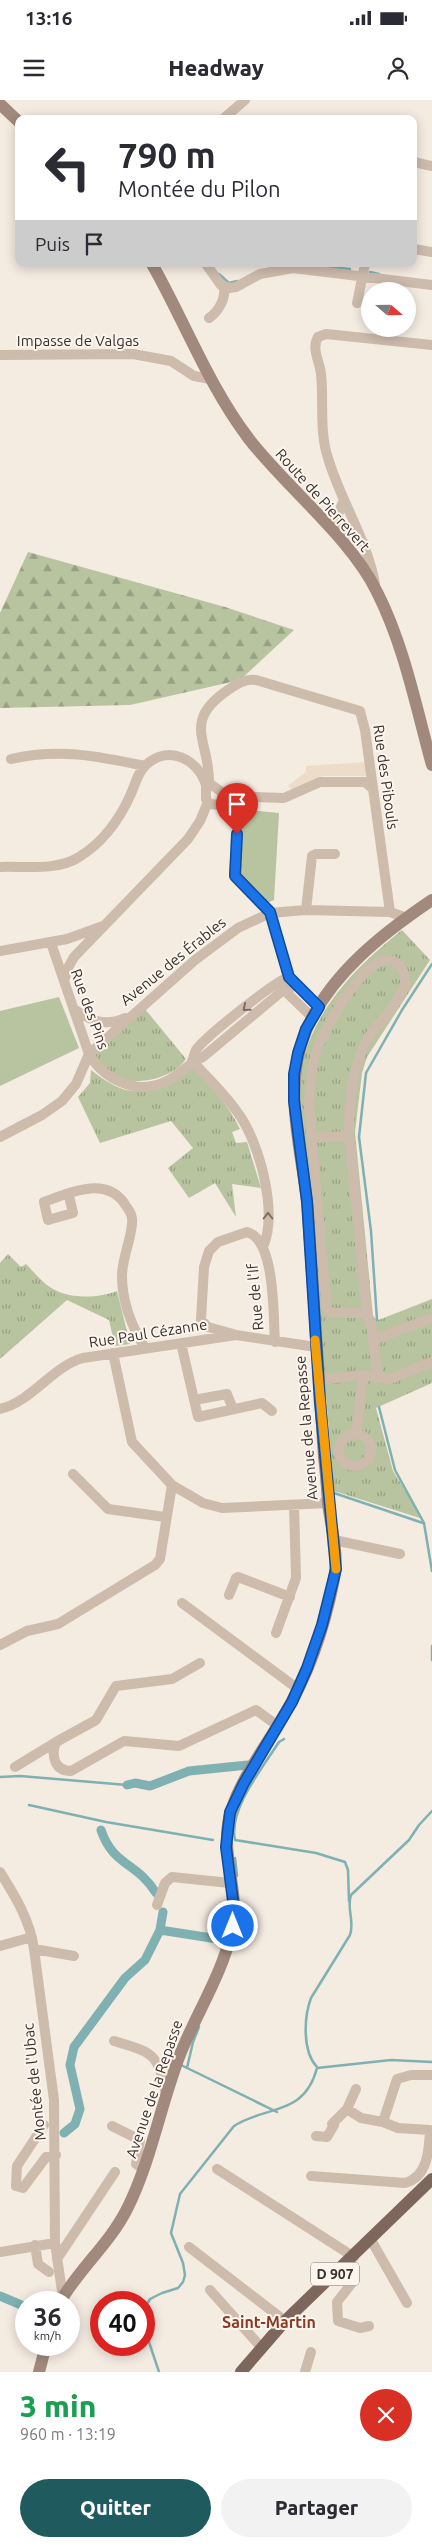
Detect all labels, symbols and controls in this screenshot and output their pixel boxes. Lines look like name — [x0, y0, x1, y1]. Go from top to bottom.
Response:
text: 13:16 — [25, 7, 73, 29]
icon: menu — [20, 54, 48, 82]
icon: person — [384, 54, 412, 82]
text: Headway — [168, 55, 264, 80]
icon: left — [35, 135, 100, 200]
text: 790 m — [118, 135, 216, 175]
text: Montée du Pilon — [118, 176, 281, 201]
icon: arrive — [80, 230, 108, 258]
text: Puis — [35, 233, 70, 255]
north arrow — [361, 282, 416, 338]
map controls — [361, 282, 416, 337]
street label: Impasse de Valgas — [17, 332, 139, 349]
street label: Route de Pierrevert — [272, 445, 374, 555]
street label: Rue des Pibouls — [370, 723, 402, 831]
pin — [216, 783, 258, 834]
icon: arrive — [223, 790, 251, 818]
street label: Avenue des Érables — [117, 913, 229, 1009]
street label: Rue des Pins — [68, 966, 112, 1052]
one-way arrow — [242, 1002, 251, 1011]
one-way arrow — [263, 1212, 273, 1220]
street label: Rue de l'If — [244, 1262, 266, 1331]
street label: Rue Paul Cézanne — [88, 1315, 208, 1351]
street label: Avenue de la Repasse — [291, 1355, 321, 1501]
position arrow — [206, 1899, 258, 1951]
street label: Avenue de la Repasse — [122, 2018, 186, 2160]
street label: Montée de l'Ubac — [19, 2022, 49, 2142]
road number: D 907 — [311, 2262, 359, 2286]
speed limit sign: 40 — [90, 2291, 155, 2356]
text: 36 — [33, 2303, 62, 2331]
district label: Saint-Martin — [222, 2313, 316, 2331]
text: km/h — [34, 2329, 61, 2342]
text: 3 min — [20, 2389, 96, 2423]
button: close — [360, 2389, 412, 2441]
text: 960 m · 13:19 — [20, 2425, 116, 2443]
button: Quitter — [20, 2479, 211, 2537]
button: Partager — [221, 2479, 412, 2537]

